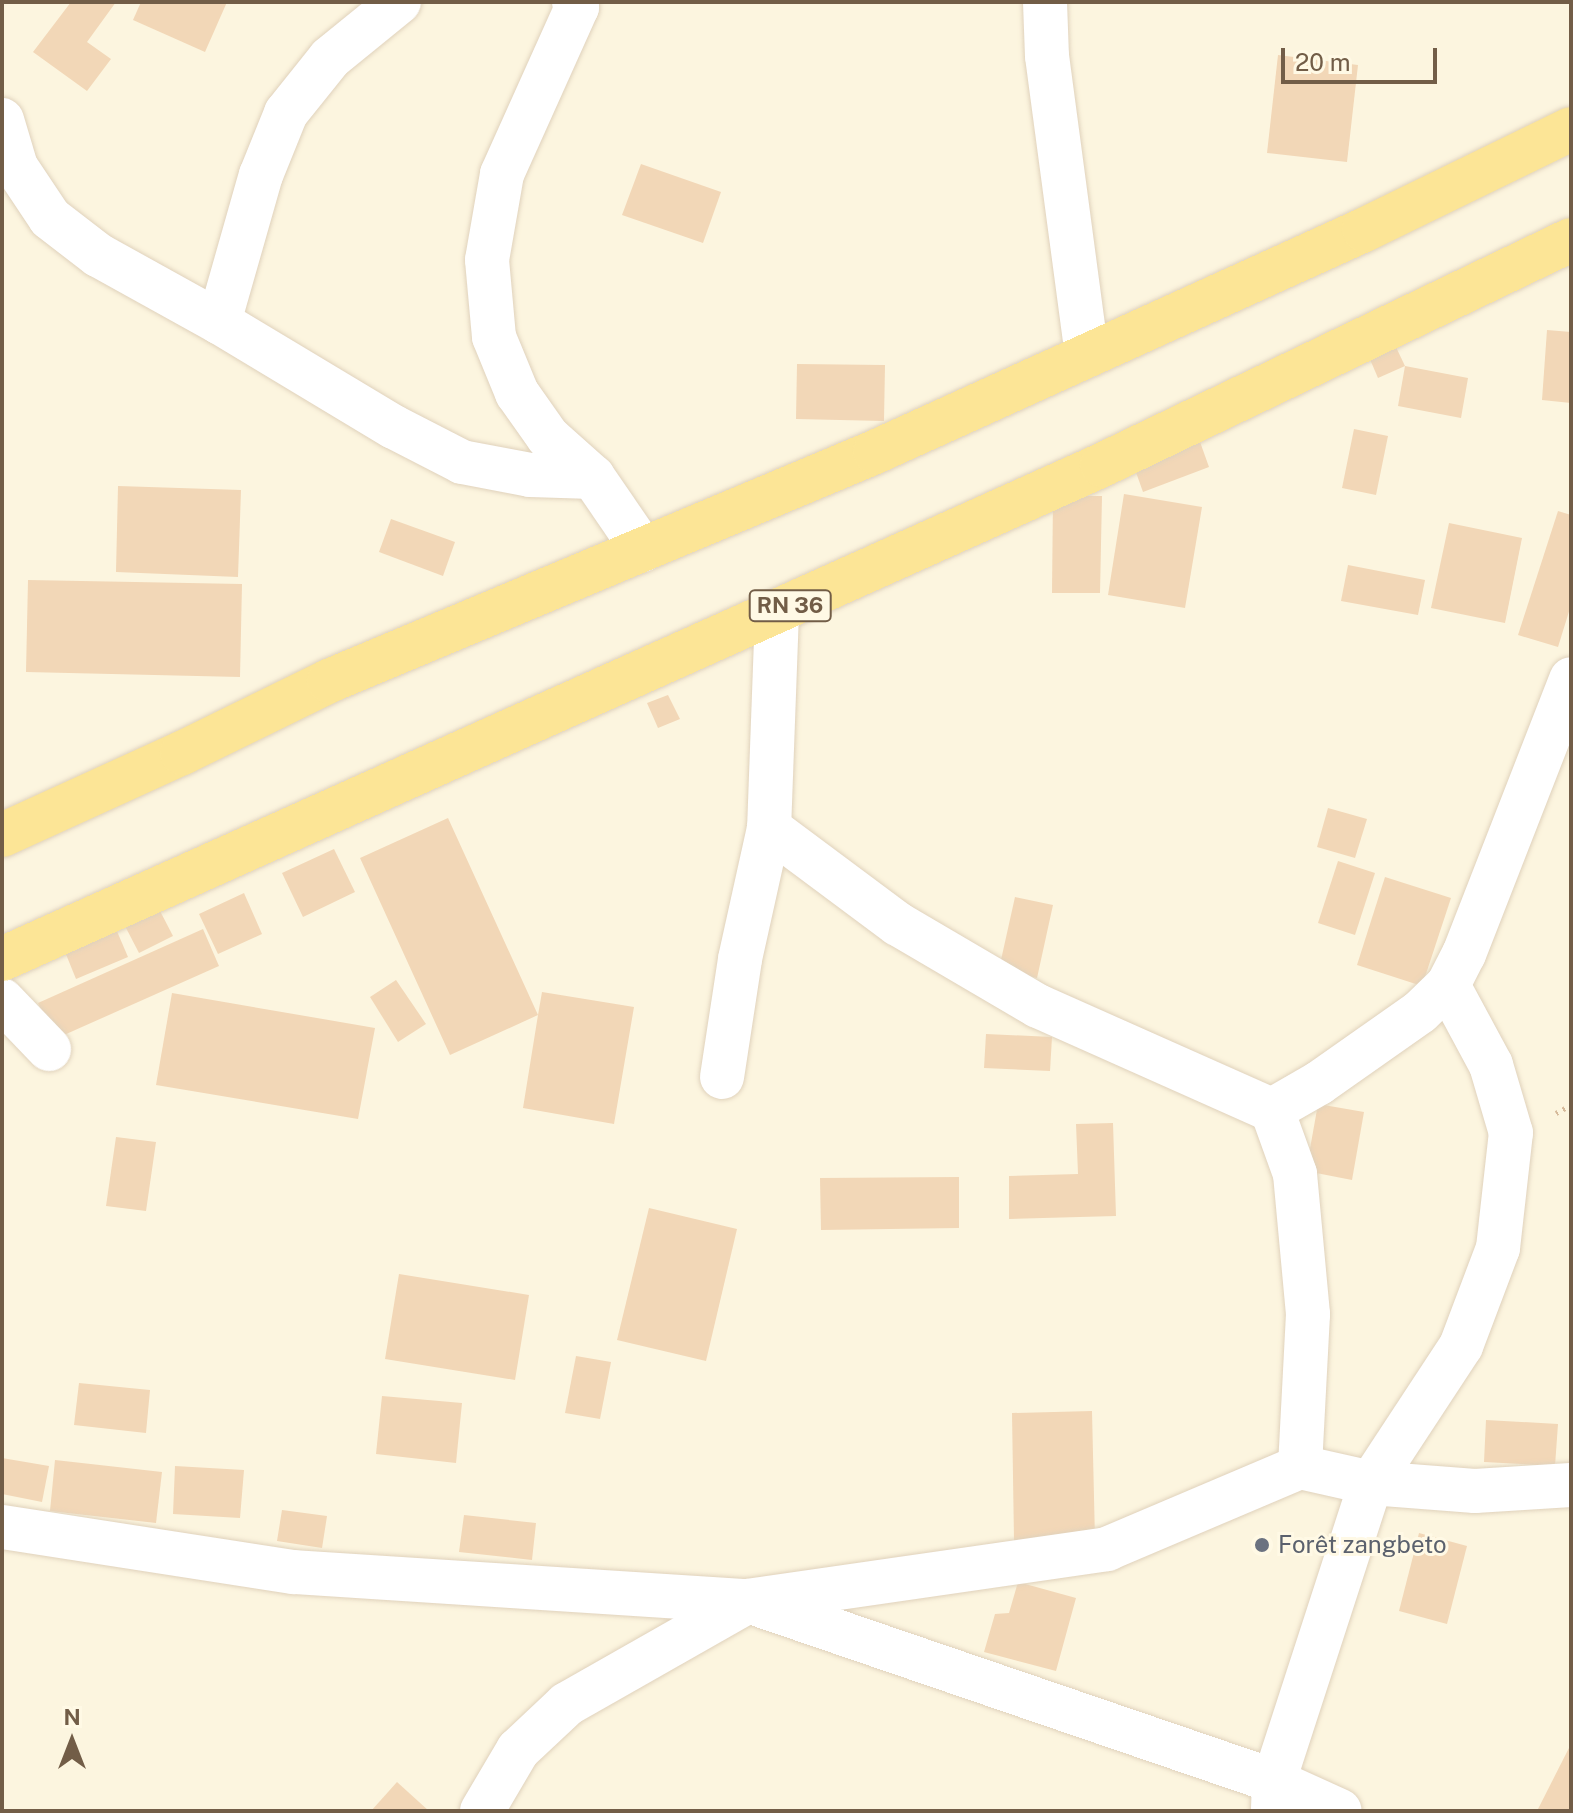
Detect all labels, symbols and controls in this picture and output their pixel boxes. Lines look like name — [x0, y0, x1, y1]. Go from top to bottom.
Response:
scale bar — [1285, 32, 1441, 82]
text: 20 m — [1295, 48, 1351, 76]
road number: RN 36 — [748, 588, 832, 624]
place label: Forêt zangbeto — [1278, 1531, 1447, 1559]
marker: Forêt zangbeto — [1253, 1536, 1271, 1554]
north arrow — [32, 1701, 112, 1781]
text: N — [63, 1704, 81, 1730]

